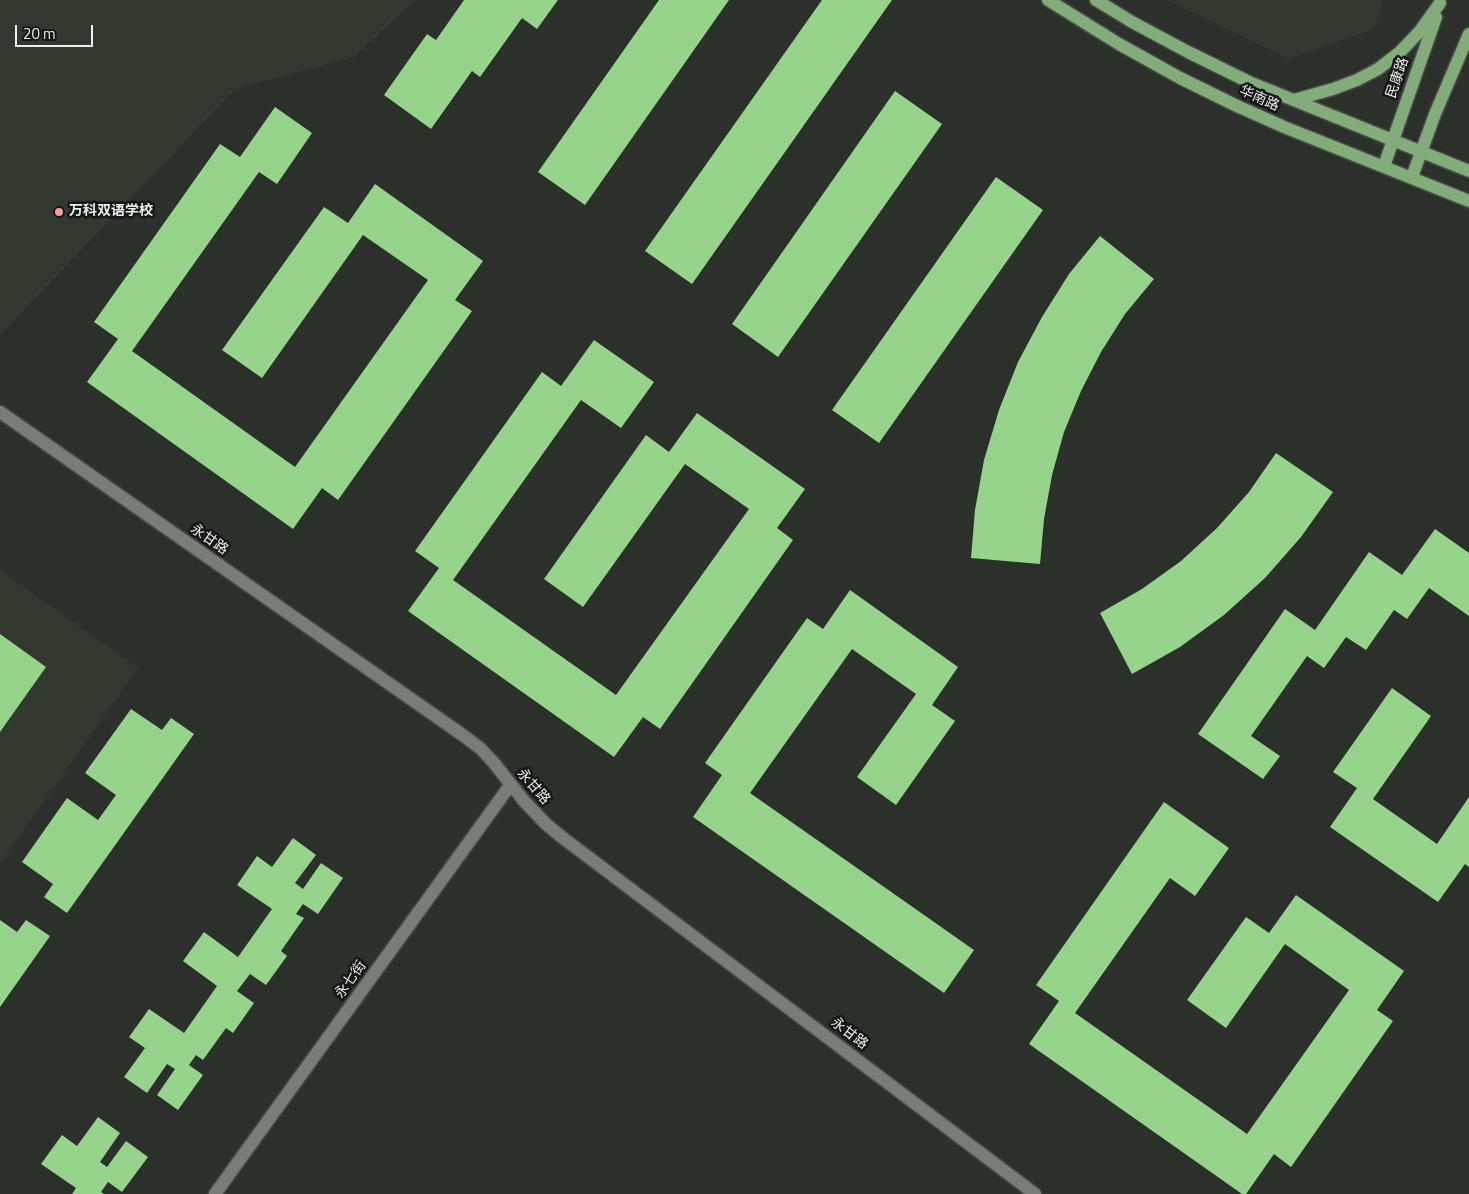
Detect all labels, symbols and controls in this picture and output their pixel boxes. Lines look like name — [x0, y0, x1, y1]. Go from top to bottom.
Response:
scale bar — [18, 15, 95, 47]
text: 20 m — [23, 22, 56, 45]
street label: 民康路 — [1383, 55, 1413, 101]
street label: 华南路 — [1236, 83, 1282, 115]
place label: 万科双语学校 — [69, 204, 153, 220]
marker: 万科双语学校 — [53, 206, 65, 218]
street label: 永甘路 — [187, 521, 231, 559]
street label: 永甘路 — [513, 766, 553, 808]
street label: 永七街 — [332, 958, 370, 1002]
street label: 永甘路 — [827, 1015, 871, 1053]

